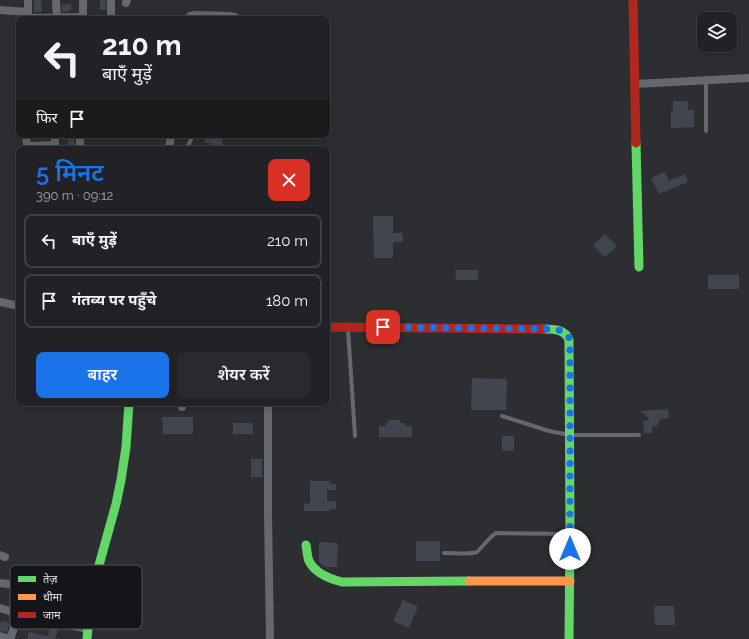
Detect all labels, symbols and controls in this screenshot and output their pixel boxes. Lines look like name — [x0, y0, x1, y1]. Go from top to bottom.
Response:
map controls — [697, 12, 737, 52]
button: layers — [697, 12, 737, 52]
text: 210 m — [102, 29, 182, 62]
icon: left — [36, 32, 88, 84]
text: बाएँ मुड़ें — [102, 63, 152, 84]
icon: arrive — [66, 108, 88, 130]
text: फिर — [36, 109, 58, 127]
text: 5 मिनट — [36, 158, 104, 187]
button: close — [268, 159, 310, 201]
text: 390 m · 09:12 — [36, 188, 113, 203]
icon: left — [38, 230, 60, 252]
text: बाएँ मुड़ें — [72, 231, 117, 249]
text: 210 m — [267, 232, 308, 250]
icon: arrive — [38, 290, 60, 312]
text: गंतव्य पर पहुँचे — [72, 291, 156, 309]
text: 180 m — [266, 292, 308, 310]
pin — [366, 310, 400, 344]
icon: arrive — [372, 316, 394, 338]
button: बाहर — [36, 352, 169, 398]
button: शेयर करें — [177, 352, 310, 398]
position arrow — [549, 528, 591, 570]
legend — [10, 565, 142, 629]
text: तेज़ — [43, 573, 58, 586]
text: धीमा — [43, 591, 62, 604]
text: जाम — [43, 609, 61, 622]

